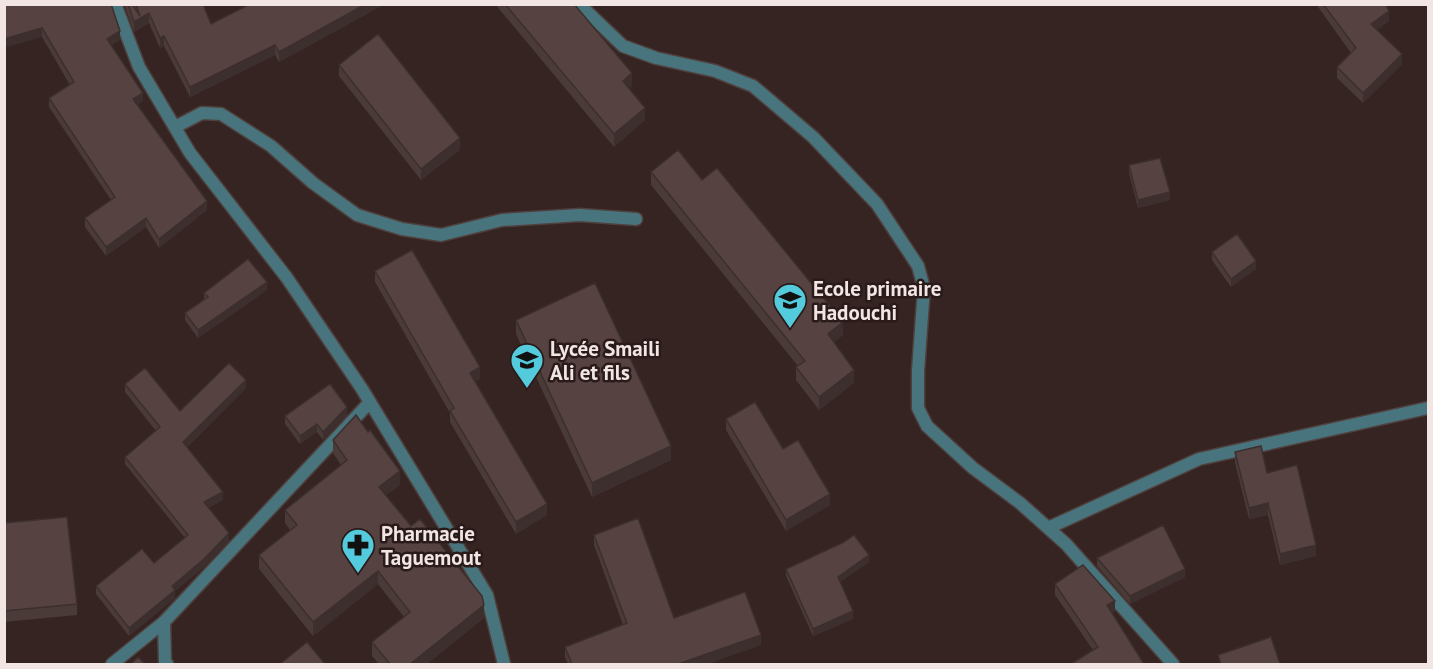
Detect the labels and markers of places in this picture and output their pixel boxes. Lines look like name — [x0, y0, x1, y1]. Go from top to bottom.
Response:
place label: Ecole primaire Hadouchi — [813, 275, 942, 326]
school or university icon: Ecole primaire Hadouchi — [772, 282, 808, 329]
place label: Lycée Smaili Ali et fils — [550, 335, 660, 386]
school or university icon: Lycée Smaili Ali et fils — [509, 342, 545, 389]
place label: Pharmacie Taguemout — [381, 520, 482, 571]
pharmacy icon: Pharmacie Taguemout — [340, 527, 376, 574]

